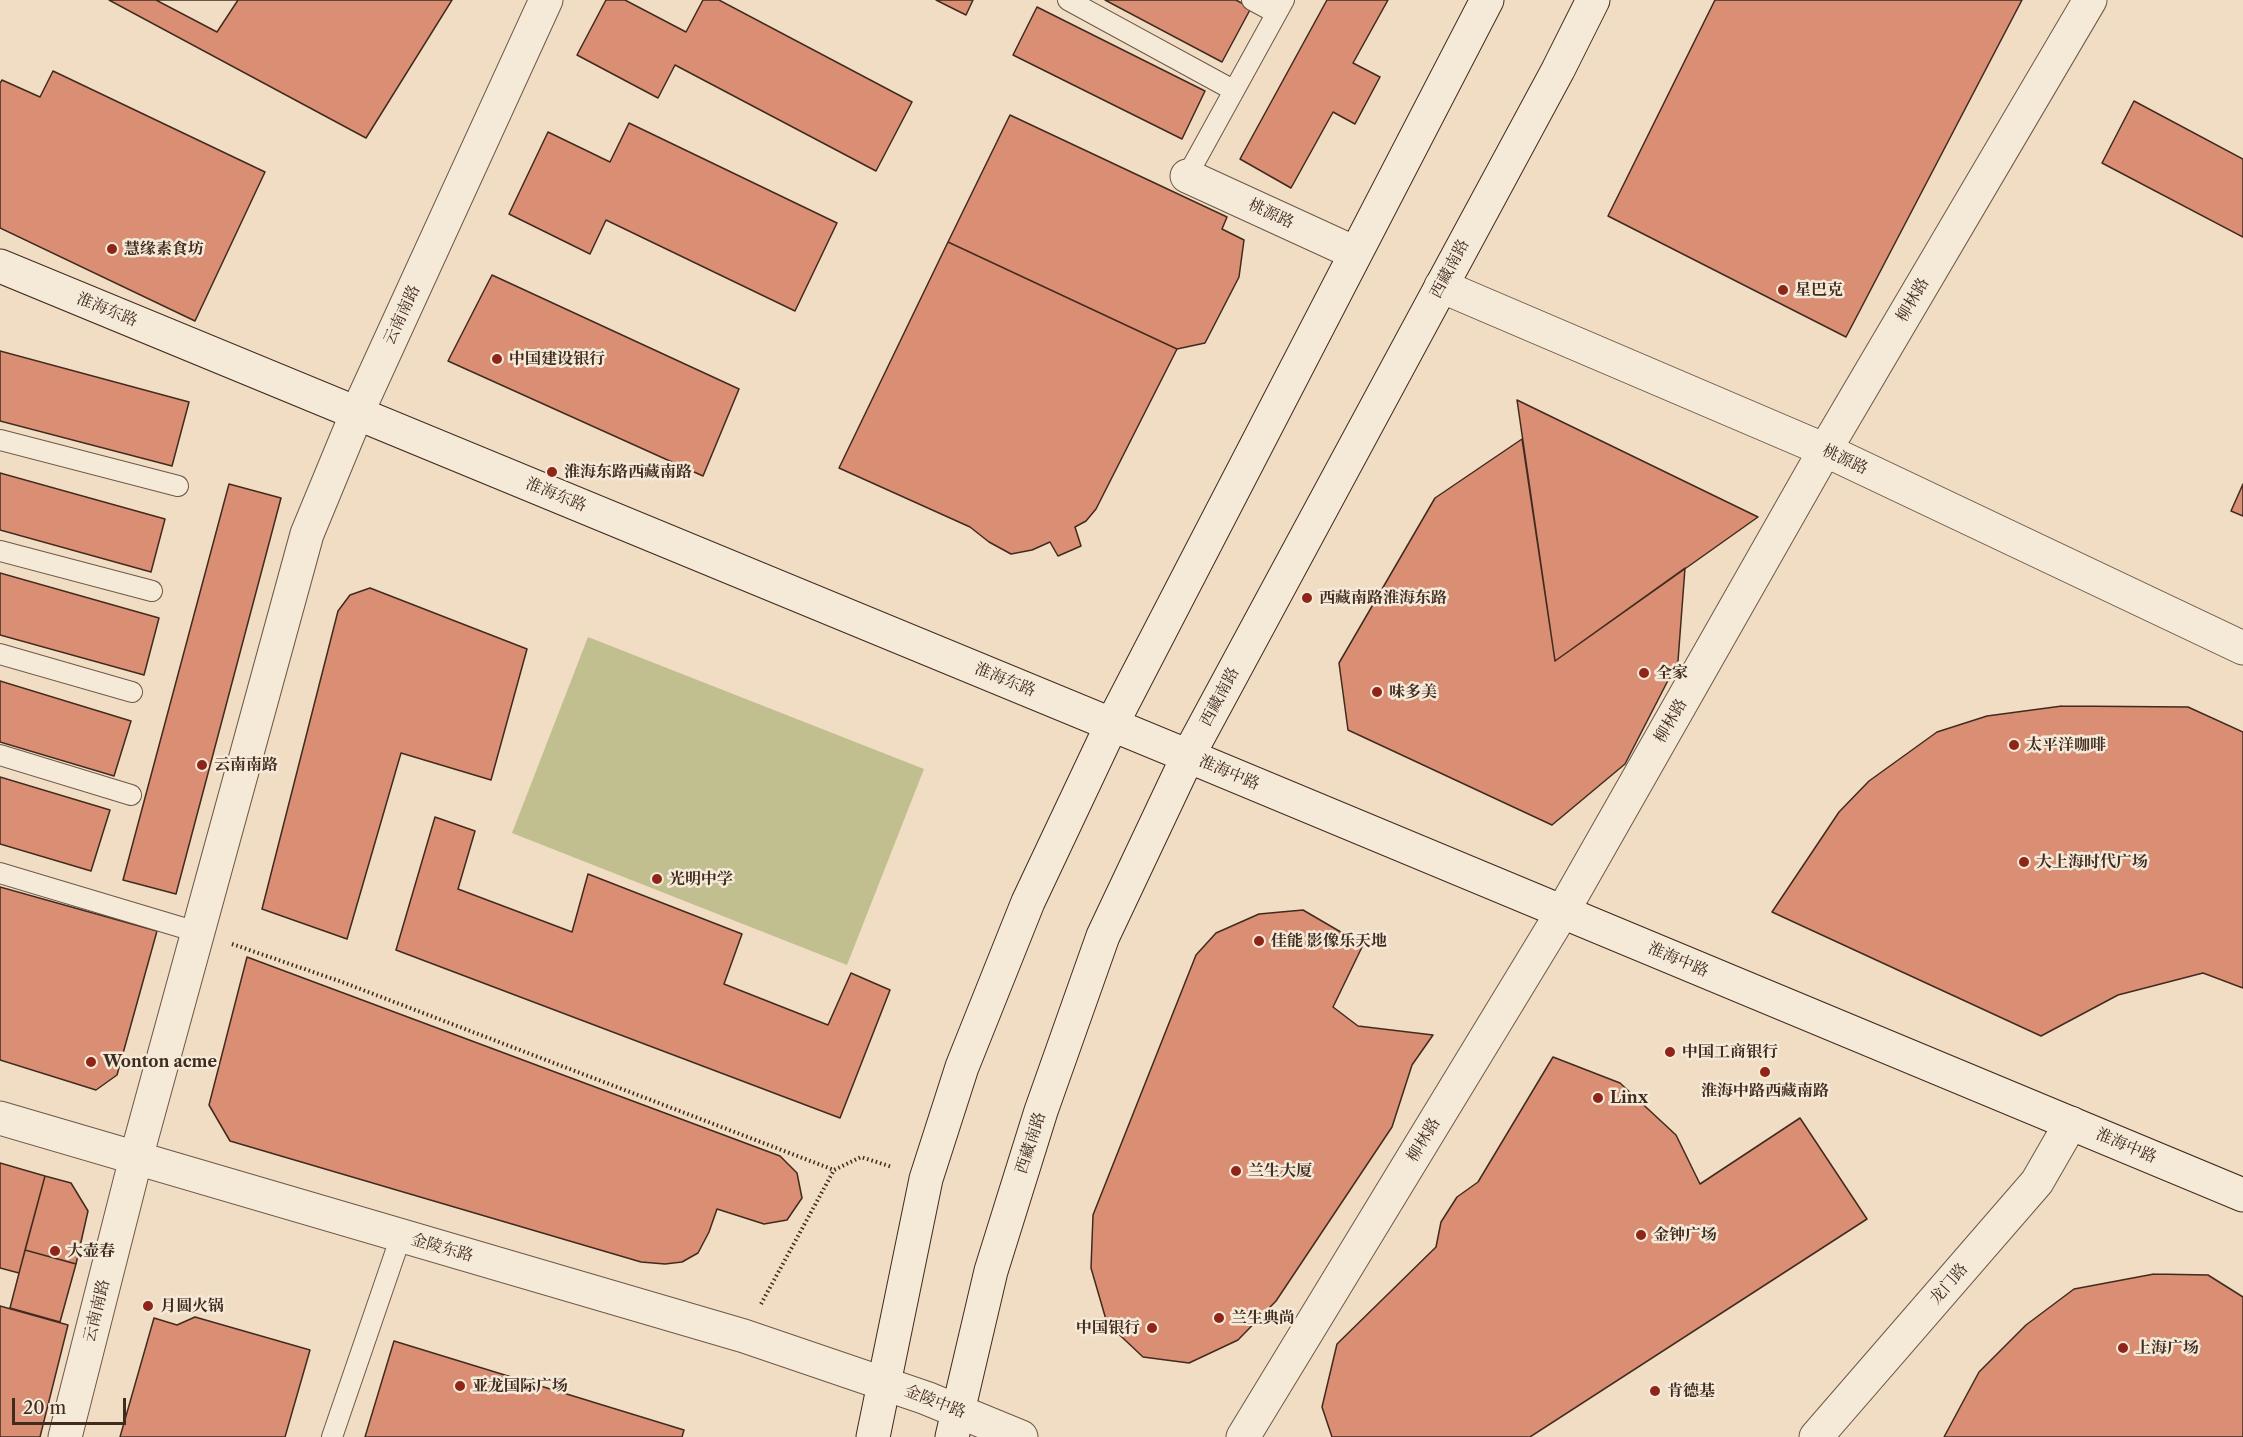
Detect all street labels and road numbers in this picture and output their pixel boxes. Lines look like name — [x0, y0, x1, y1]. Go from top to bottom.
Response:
street label: 桃源路 — [1245, 195, 1297, 233]
street label: 西藏南路 — [1427, 236, 1473, 302]
street label: 柳林路 — [1893, 274, 1933, 326]
street label: 云南南路 — [380, 282, 424, 348]
street label: 淮海东路 — [74, 289, 140, 331]
street label: 桃源路 — [1819, 441, 1871, 479]
street label: 淮海东路 — [523, 474, 589, 516]
street label: 淮海东路 — [972, 659, 1038, 701]
street label: 西藏南路 — [1197, 664, 1243, 730]
street label: 柳林路 — [1651, 695, 1691, 747]
street label: 淮海中路 — [1196, 752, 1262, 794]
street label: 淮海中路 — [1645, 939, 1711, 981]
street label: 西藏南路 — [1012, 1110, 1050, 1176]
street label: 柳林路 — [1403, 1114, 1445, 1166]
street label: 淮海中路 — [2093, 1125, 2159, 1167]
street label: 金陵东路 — [409, 1230, 475, 1266]
street label: 龙门路 — [1926, 1260, 1972, 1308]
street label: 云南南路 — [80, 1278, 114, 1344]
street label: 金陵中路 — [902, 1382, 968, 1422]

